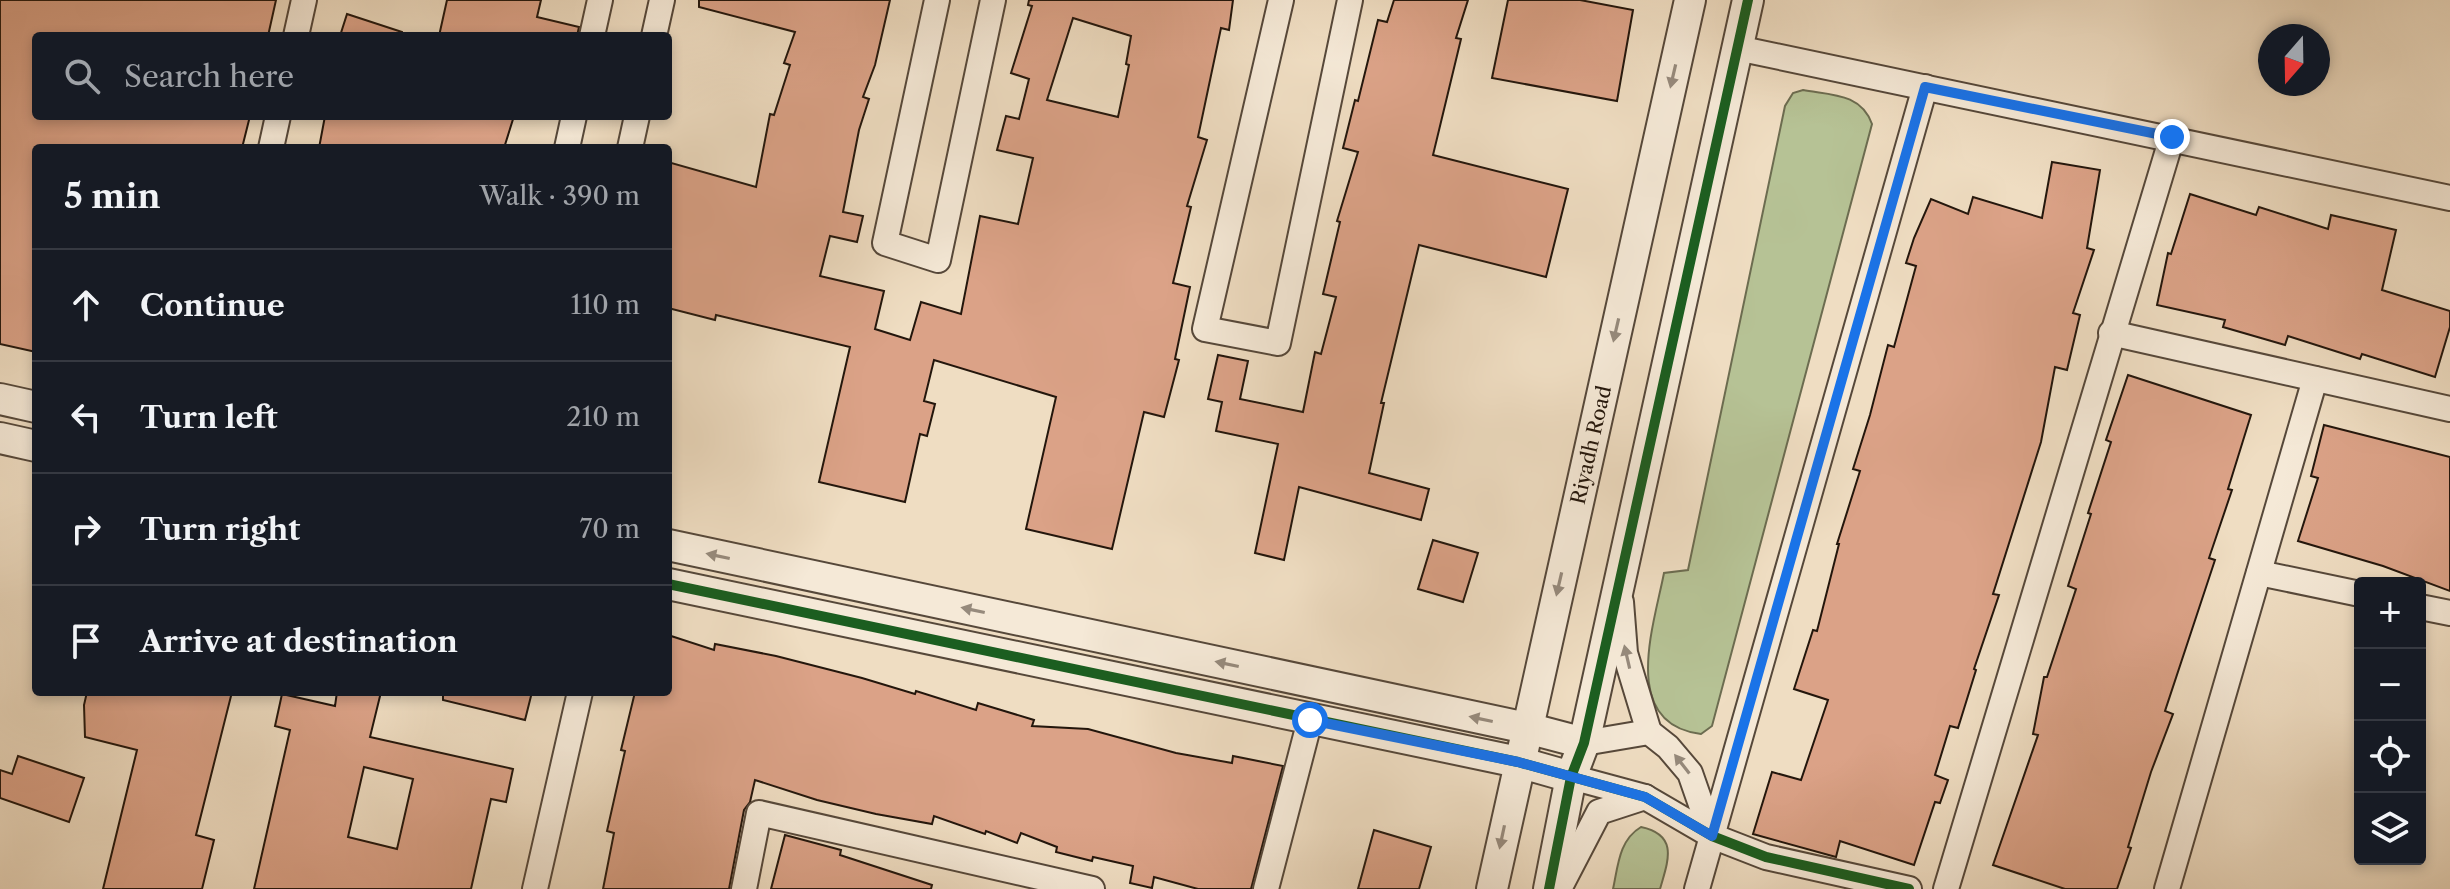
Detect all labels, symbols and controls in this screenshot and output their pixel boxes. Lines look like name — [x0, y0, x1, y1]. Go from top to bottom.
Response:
north arrow — [2258, 24, 2330, 96]
search box — [32, 32, 672, 120]
icon: search — [60, 54, 104, 98]
text: Search here — [124, 58, 294, 95]
one-way arrow — [1666, 64, 1679, 89]
route end — [2154, 119, 2190, 155]
text: 5 min — [64, 175, 161, 217]
text: Walk · 390 m — [480, 180, 640, 212]
icon: ahead — [64, 283, 108, 327]
text: Continue — [140, 287, 285, 324]
text: 110 m — [571, 289, 640, 321]
one-way arrow — [1609, 318, 1622, 343]
street label: Riyadh Road — [1566, 383, 1616, 507]
icon: left — [64, 395, 108, 439]
text: Turn left — [140, 399, 277, 436]
text: 210 m — [567, 401, 640, 433]
icon: right — [64, 507, 108, 551]
text: Turn right — [140, 511, 300, 548]
text: 70 m — [580, 513, 640, 545]
one-way arrow — [706, 549, 731, 561]
one-way arrow — [1553, 571, 1565, 596]
map controls — [2354, 577, 2426, 865]
button: + — [2354, 577, 2426, 649]
one-way arrow — [960, 603, 985, 616]
icon: arrive — [64, 619, 108, 663]
text: Arrive at destination — [140, 623, 458, 660]
one-way arrow — [1620, 644, 1633, 669]
button: − — [2354, 649, 2426, 721]
one-way arrow — [1214, 657, 1239, 670]
route start — [1292, 702, 1328, 738]
one-way arrow — [1468, 712, 1493, 725]
button: locate — [2354, 721, 2426, 793]
one-way arrow — [1675, 754, 1691, 774]
button: layers — [2354, 793, 2426, 865]
one-way arrow — [1496, 825, 1508, 850]

